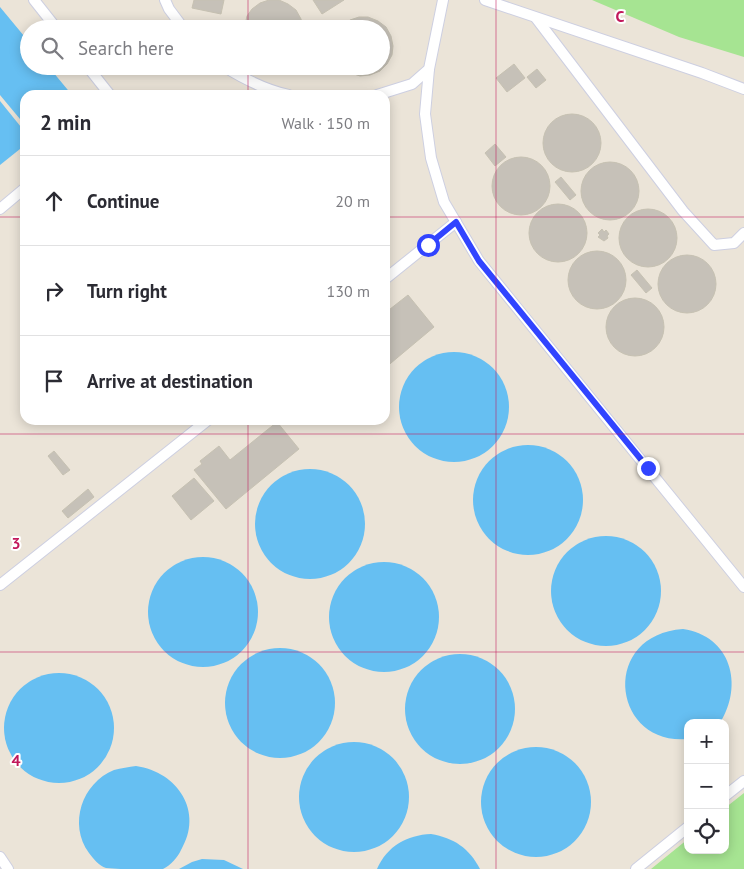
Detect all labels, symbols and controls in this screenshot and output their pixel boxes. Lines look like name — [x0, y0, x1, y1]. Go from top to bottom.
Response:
text: C — [616, 6, 625, 26]
search box — [20, 20, 390, 75]
icon: search — [38, 34, 66, 62]
text: Search here — [78, 36, 174, 60]
text: 2 min — [40, 109, 91, 136]
text: Walk · 150 m — [281, 113, 370, 133]
icon: ahead — [40, 187, 68, 215]
text: Continue — [87, 189, 159, 213]
text: 20 m — [335, 191, 370, 211]
route start — [417, 234, 440, 257]
icon: right — [40, 277, 68, 305]
text: Turn right — [87, 279, 167, 303]
text: 130 m — [327, 281, 370, 301]
icon: arrive — [40, 367, 68, 395]
text: Arrive at destination — [87, 369, 253, 393]
route end — [637, 457, 660, 480]
text: 3 — [11, 533, 21, 553]
map controls — [684, 719, 729, 854]
button: + — [684, 719, 729, 764]
text: 4 — [11, 750, 21, 770]
button: − — [684, 764, 729, 809]
button: locate — [684, 809, 729, 854]

